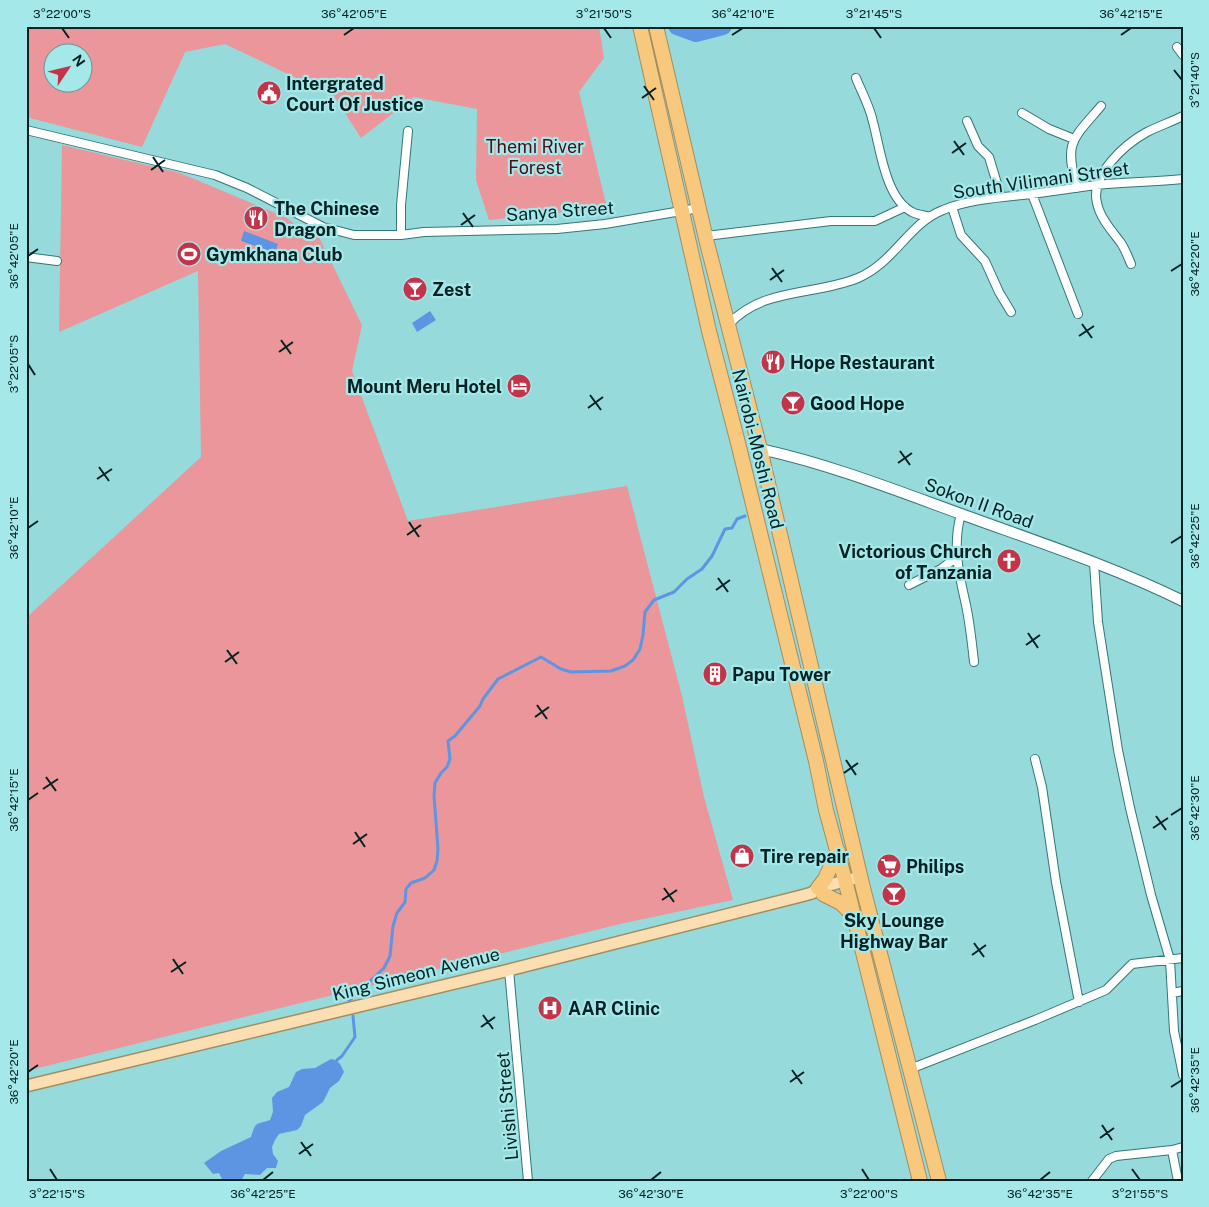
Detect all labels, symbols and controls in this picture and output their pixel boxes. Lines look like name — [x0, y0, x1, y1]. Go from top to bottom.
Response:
text: 3°22'00"S — [33, 7, 91, 21]
text: 36°42'05"E — [321, 7, 387, 21]
text: 3°21'50"S — [576, 7, 632, 21]
text: 36°42'10"E — [712, 7, 774, 21]
text: 3°21'45"S — [846, 7, 902, 21]
text: 36°42'15"E — [1099, 7, 1163, 21]
north arrow — [42, 42, 92, 92]
text: N — [69, 51, 88, 70]
text: 3°21'40"S — [1188, 52, 1202, 108]
place label: Intergrated Court Of Justice — [286, 73, 424, 115]
public building icon: Intergrated Court Of Justice — [256, 80, 282, 106]
park label: Themi River Forest — [486, 136, 584, 178]
street label: South Vilimani Street — [951, 157, 1131, 203]
street label: Sanya Street — [505, 197, 615, 225]
place label: The Chinese Dragon — [274, 198, 379, 240]
restaurant icon: The Chinese Dragon — [243, 205, 269, 231]
text: 36°42'05"E — [7, 223, 21, 289]
text: 36°42'20"E — [1188, 231, 1202, 297]
sports icon: Gymkhana Club — [176, 241, 202, 267]
place label: Gymkhana Club — [206, 244, 342, 265]
bar icon: Zest — [402, 276, 428, 302]
place label: Zest — [432, 279, 471, 300]
text: 3°22'05"S — [7, 335, 21, 393]
restaurant icon: Hope Restaurant — [760, 349, 786, 375]
place label: Hope Restaurant — [790, 352, 935, 373]
street label: Nairobi-Moshi Road — [728, 367, 788, 531]
hotel icon: Mount Meru Hotel — [506, 373, 532, 399]
place label: Mount Meru Hotel — [347, 376, 502, 397]
bar icon: Good Hope — [780, 390, 806, 416]
place label: Good Hope — [810, 393, 905, 414]
street label: Sokon II Road — [922, 474, 1036, 532]
text: 36°42'10"E — [7, 497, 21, 559]
text: 36°42'25"E — [1188, 503, 1202, 569]
place label: Victorious Church of Tanzania — [839, 541, 992, 583]
church icon: Victorious Church of Tanzania — [996, 548, 1022, 574]
building icon: Papu Tower — [702, 661, 728, 687]
place label: Papu Tower — [732, 664, 831, 685]
text: 36°42'15"E — [7, 768, 21, 832]
text: 36°42'30"E — [1188, 775, 1202, 841]
shop icon: Tire repair — [729, 843, 755, 869]
place label: Tire repair — [760, 846, 849, 867]
supermarket icon: Philips — [876, 853, 902, 879]
place label: Philips — [906, 856, 964, 877]
bar icon: Sky Lounge Highway Bar — [881, 881, 907, 907]
place label: Sky Lounge Highway Bar — [840, 910, 949, 952]
street label: King Simeon Avenue — [330, 943, 502, 1005]
hospital icon: AAR Clinic — [537, 995, 563, 1021]
place label: AAR Clinic — [568, 998, 660, 1019]
text: 36°42'20"E — [7, 1039, 21, 1105]
text: 36°42'35"E — [1188, 1047, 1202, 1113]
street label: Livishi Street — [492, 1051, 522, 1161]
text: 3°22'15"S — [29, 1187, 85, 1201]
text: 36°42'25"E — [230, 1187, 296, 1201]
text: 36°42'30"E — [618, 1187, 684, 1201]
text: 3°22'00"S — [840, 1187, 898, 1201]
text: 36°42'35"E — [1007, 1187, 1073, 1201]
text: 3°21'55"S — [1112, 1187, 1168, 1201]

